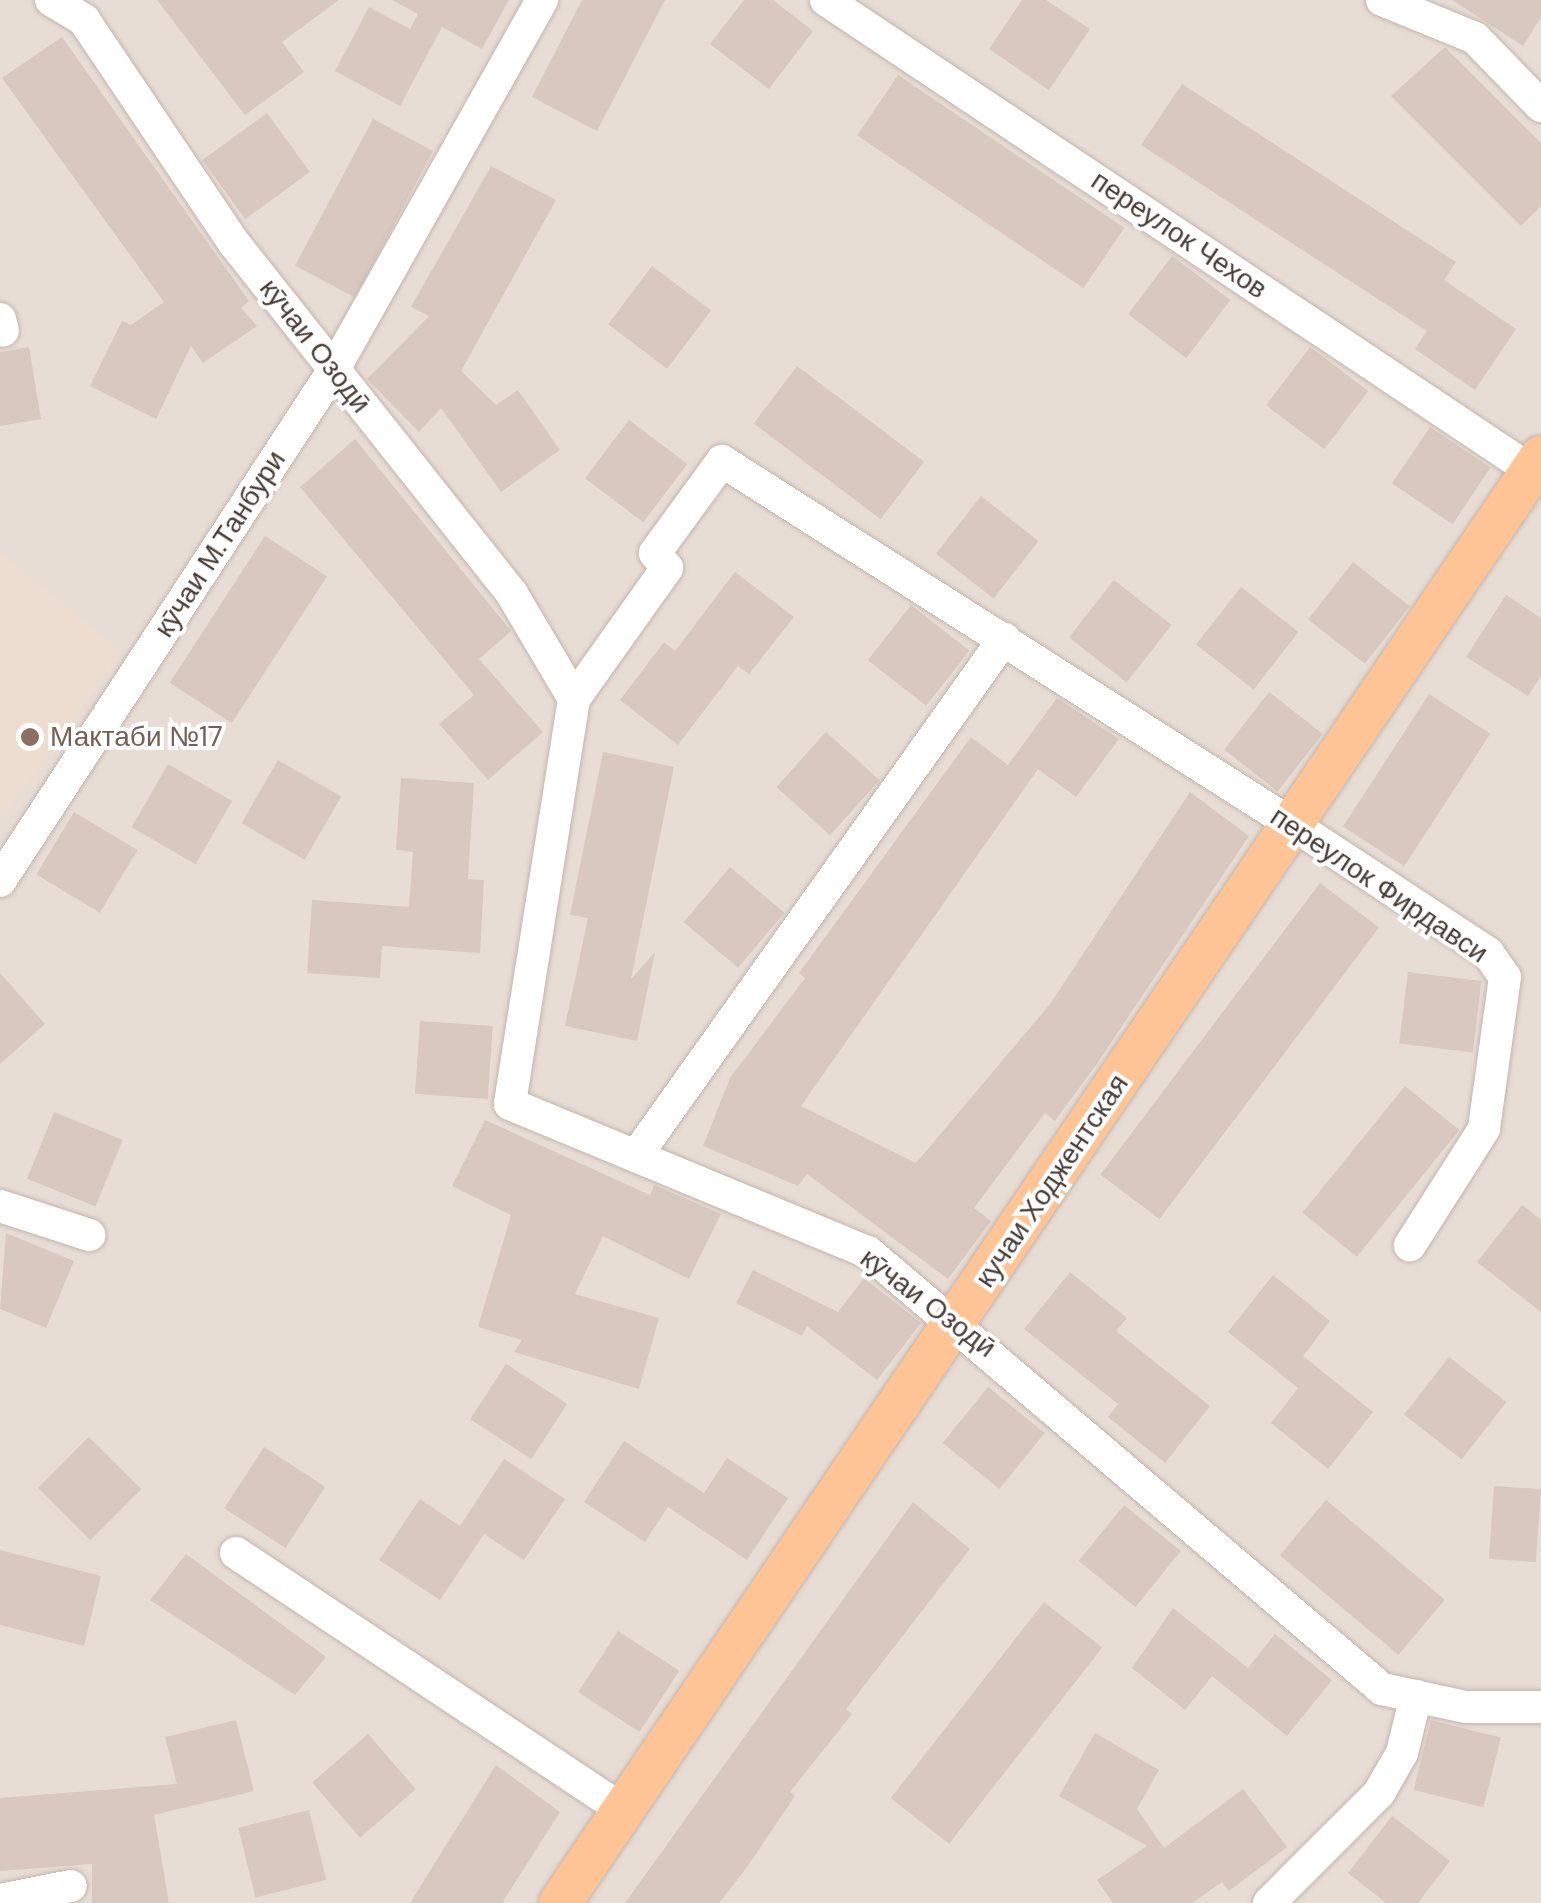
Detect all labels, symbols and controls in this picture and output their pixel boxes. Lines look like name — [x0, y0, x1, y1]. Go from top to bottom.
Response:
street label: переулок Чехов — [1085, 164, 1273, 306]
street label: кӯчаи Озодӣ — [252, 272, 378, 420]
street label: кӯчаи М.Танбури — [147, 444, 293, 644]
place label: Мактаби №17 — [50, 720, 223, 754]
marker: Мактаби №17 — [19, 726, 41, 748]
street label: переулок Фирдавси — [1264, 800, 1494, 970]
street label: кучаи Ходжентская — [968, 1068, 1136, 1294]
street label: кӯчаи Озодӣ — [854, 1241, 1002, 1365]

